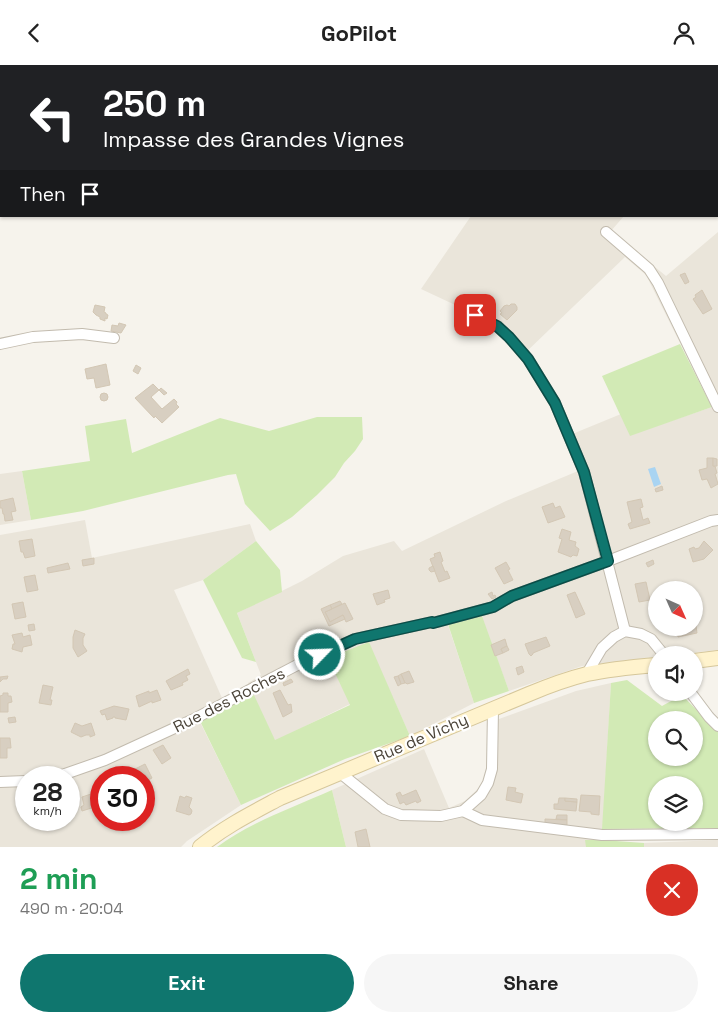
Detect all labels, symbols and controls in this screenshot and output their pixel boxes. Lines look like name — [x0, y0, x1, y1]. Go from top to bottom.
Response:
icon: back — [20, 19, 48, 47]
text: GoPilot — [321, 19, 397, 47]
icon: person — [670, 19, 698, 47]
text: 250 m — [103, 82, 206, 126]
icon: left — [20, 85, 85, 150]
text: Impasse des Grandes Vignes — [103, 125, 404, 153]
icon: arrive — [76, 180, 104, 208]
text: Then — [20, 182, 66, 207]
pin — [454, 294, 496, 336]
icon: arrive — [461, 301, 489, 329]
north arrow — [648, 581, 702, 636]
map controls — [648, 581, 703, 831]
position arrow — [293, 628, 345, 680]
button: sound — [648, 646, 703, 701]
street label: Rue des Roches — [169, 663, 289, 737]
street label: Rue de Vichy — [371, 709, 471, 767]
button: search — [648, 711, 703, 766]
speed limit sign: 30 — [90, 766, 155, 831]
text: 28 — [33, 776, 62, 808]
button: layers — [648, 776, 703, 831]
text: km/h — [33, 803, 62, 819]
text: 2 min — [20, 859, 98, 898]
button: close — [646, 864, 698, 916]
text: 490 m · 20:04 — [20, 898, 123, 919]
button: Exit — [20, 954, 354, 1012]
button: Share — [364, 954, 698, 1012]

